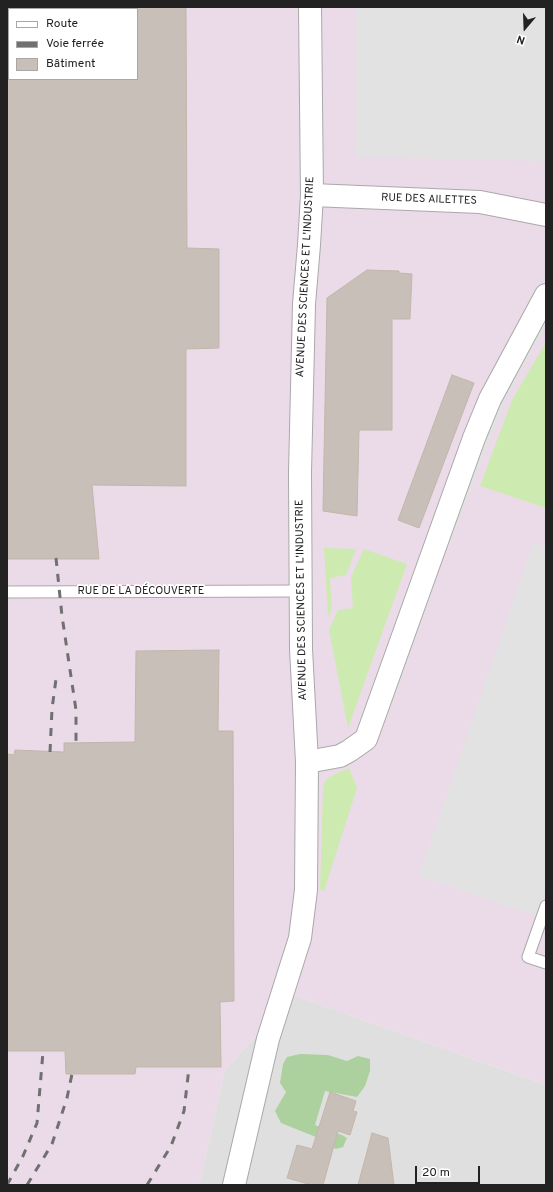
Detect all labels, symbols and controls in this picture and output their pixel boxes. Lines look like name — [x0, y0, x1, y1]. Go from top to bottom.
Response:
legend — [8, 8, 138, 80]
north arrow — [505, 8, 545, 48]
text: Route — [46, 16, 78, 32]
text: N — [515, 31, 527, 47]
text: Voie ferrée — [46, 36, 104, 52]
text: Bâtiment — [46, 56, 96, 72]
street label: AVENUE DES SCIENCES ET L'INDUSTRIE — [294, 176, 318, 378]
street label: RUE DES AILETTES — [381, 192, 477, 208]
street label: AVENUE DES SCIENCES ET L'INDUSTRIE — [294, 499, 310, 701]
street label: RUE DE LA DÉCOUVERTE — [78, 585, 204, 599]
scale bar — [417, 1158, 482, 1184]
text: 20 m — [422, 1165, 450, 1181]

